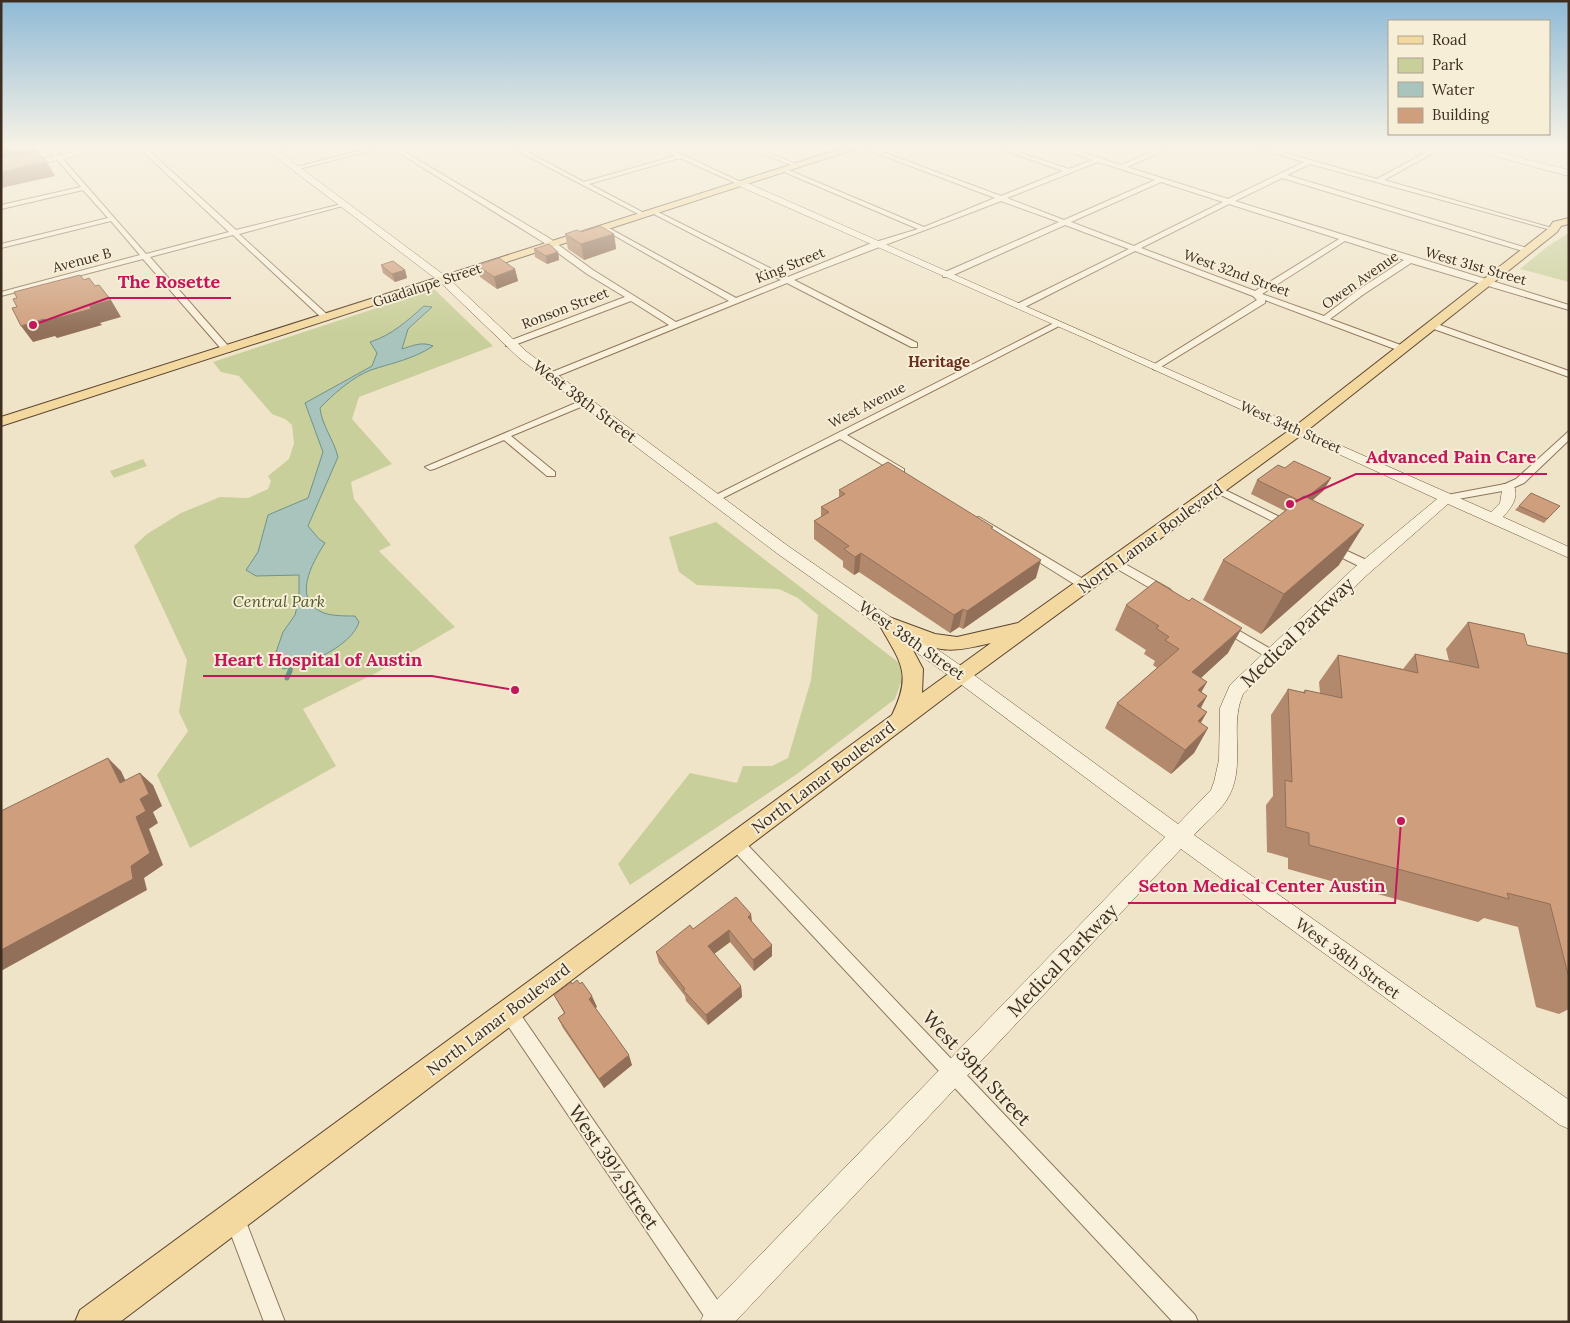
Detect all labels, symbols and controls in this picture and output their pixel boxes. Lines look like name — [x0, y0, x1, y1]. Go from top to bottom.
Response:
legend — [1388, 20, 1550, 135]
text: Road — [1432, 30, 1467, 49]
text: Park — [1432, 55, 1463, 74]
text: Water — [1432, 80, 1475, 99]
text: Building — [1432, 105, 1490, 124]
street label: Avenue B — [50, 243, 114, 277]
street label: King Street — [753, 243, 828, 287]
street label: West 31st Street — [1423, 243, 1529, 289]
street label: West 32nd Street — [1181, 245, 1293, 301]
street label: Owen Avenue — [1318, 247, 1402, 313]
street label: Guadalupe Street — [370, 259, 484, 311]
callout: The Rosette — [108, 265, 231, 298]
text: The Rosette — [118, 270, 221, 293]
street label: Ronson Street — [519, 283, 612, 333]
district label: Heritage — [908, 352, 970, 371]
street label: West 38th Street — [529, 355, 642, 447]
street label: West Avenue — [825, 378, 909, 432]
street label: West 34th Street — [1237, 397, 1345, 458]
callout: Advanced Pain Care — [1356, 441, 1547, 474]
text: Advanced Pain Care — [1366, 445, 1536, 468]
street label: North Lamar Boulevard — [1074, 478, 1227, 597]
street label: Medical Parkway — [1235, 572, 1359, 692]
park label: Central Park — [233, 591, 325, 611]
street label: West 38th Street — [855, 596, 970, 685]
callout: Heart Hospital of Austin — [203, 643, 432, 676]
text: Heart Hospital of Austin — [214, 648, 423, 671]
street label: North Lamar Boulevard — [747, 716, 899, 837]
callout: Seton Medical Center Austin — [1128, 870, 1395, 903]
text: Seton Medical Center Austin — [1138, 874, 1386, 897]
street label: Medical Parkway — [1002, 898, 1122, 1022]
street label: West 38th Street — [1292, 913, 1405, 1003]
street label: North Lamar Boulevard — [422, 958, 574, 1079]
street label: West 39th Street — [917, 1005, 1037, 1131]
street label: West 39½ Street — [564, 1100, 665, 1234]

